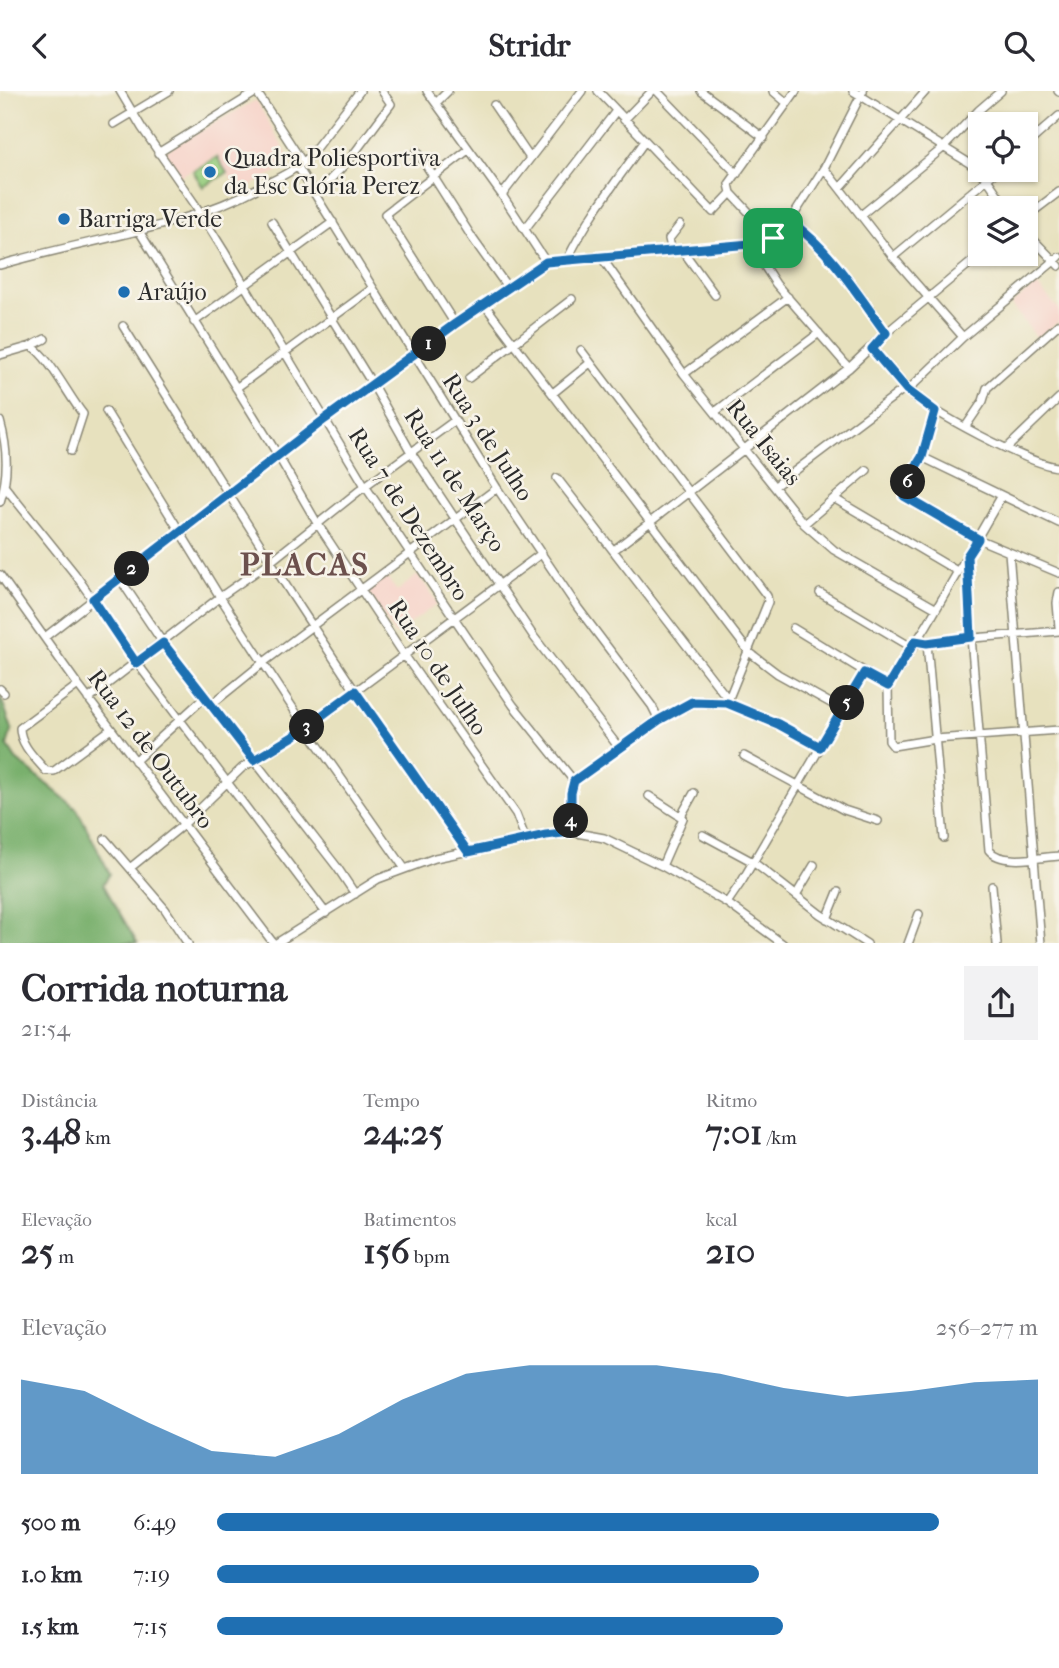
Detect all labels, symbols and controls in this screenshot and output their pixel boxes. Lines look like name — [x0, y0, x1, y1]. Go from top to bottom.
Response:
icon: back — [21, 27, 59, 65]
text: Stridr — [489, 27, 570, 64]
icon: search — [1000, 27, 1038, 65]
map controls — [968, 112, 1038, 266]
button: locate — [968, 112, 1038, 182]
place label: Quadra Poliesportiva da Esc Glória Perez — [224, 144, 441, 200]
marker: Quadra Poliesportiva da Esc Glória Perez — [202, 164, 218, 180]
button: layers — [968, 196, 1038, 266]
place label: Barriga Verde — [78, 205, 222, 233]
pin — [743, 208, 803, 268]
marker: Barriga Verde — [56, 211, 72, 227]
icon: arrive — [754, 219, 792, 257]
place label: Araújo — [137, 278, 207, 306]
marker: Araújo — [116, 284, 132, 300]
pin: 1 — [412, 327, 446, 361]
text: 1 — [425, 332, 432, 354]
street label: Rua 3 de Julho — [436, 368, 540, 506]
street label: Rua Isaias — [721, 393, 807, 491]
street label: Rua 11 de Março — [397, 403, 512, 557]
street label: Rua 7 de Dezembro — [343, 422, 475, 606]
pin: 6 — [890, 465, 926, 499]
text: 6 — [902, 470, 913, 492]
district label: PLACAS — [240, 546, 370, 583]
pin: 2 — [114, 552, 150, 587]
text: 2 — [127, 557, 136, 579]
street label: Rua 10 de Julho — [382, 594, 494, 740]
street label: Rua 12 de Outubro — [82, 664, 220, 834]
pin: 5 — [830, 685, 864, 721]
text: 5 — [842, 691, 851, 713]
pin: 3 — [290, 709, 324, 745]
text: 3 — [303, 715, 310, 737]
pin: 4 — [554, 803, 588, 839]
text: 4 — [565, 809, 576, 831]
text: Corrida noturna — [21, 966, 287, 1011]
button: share — [964, 966, 1038, 1040]
text: 21:54 — [21, 1015, 70, 1042]
text: Distância — [21, 1090, 97, 1112]
text: Tempo — [363, 1090, 420, 1112]
text: Ritmo — [706, 1090, 757, 1112]
text: 3.48 — [21, 1112, 81, 1153]
text: 24:25 — [363, 1112, 444, 1153]
text: 7:01 — [706, 1112, 763, 1153]
text: km — [81, 1127, 111, 1149]
text: /km — [763, 1127, 797, 1149]
text: Elevação — [21, 1209, 92, 1231]
text: Batimentos — [363, 1209, 456, 1231]
text: kcal — [706, 1209, 738, 1231]
text: 25 — [21, 1231, 54, 1272]
text: 156 — [363, 1231, 410, 1272]
text: 210 — [706, 1231, 755, 1272]
text: m — [54, 1246, 74, 1268]
text: bpm — [410, 1246, 450, 1268]
text: Elevação — [21, 1314, 107, 1341]
text: 256–277 m — [936, 1314, 1038, 1341]
text: 500 m — [21, 1509, 80, 1536]
text: 6:49 — [133, 1509, 177, 1536]
text: 1.0 km — [21, 1561, 82, 1588]
text: 7:19 — [133, 1561, 170, 1588]
text: 1.5 km — [21, 1613, 79, 1640]
text: 7:15 — [133, 1613, 168, 1640]

